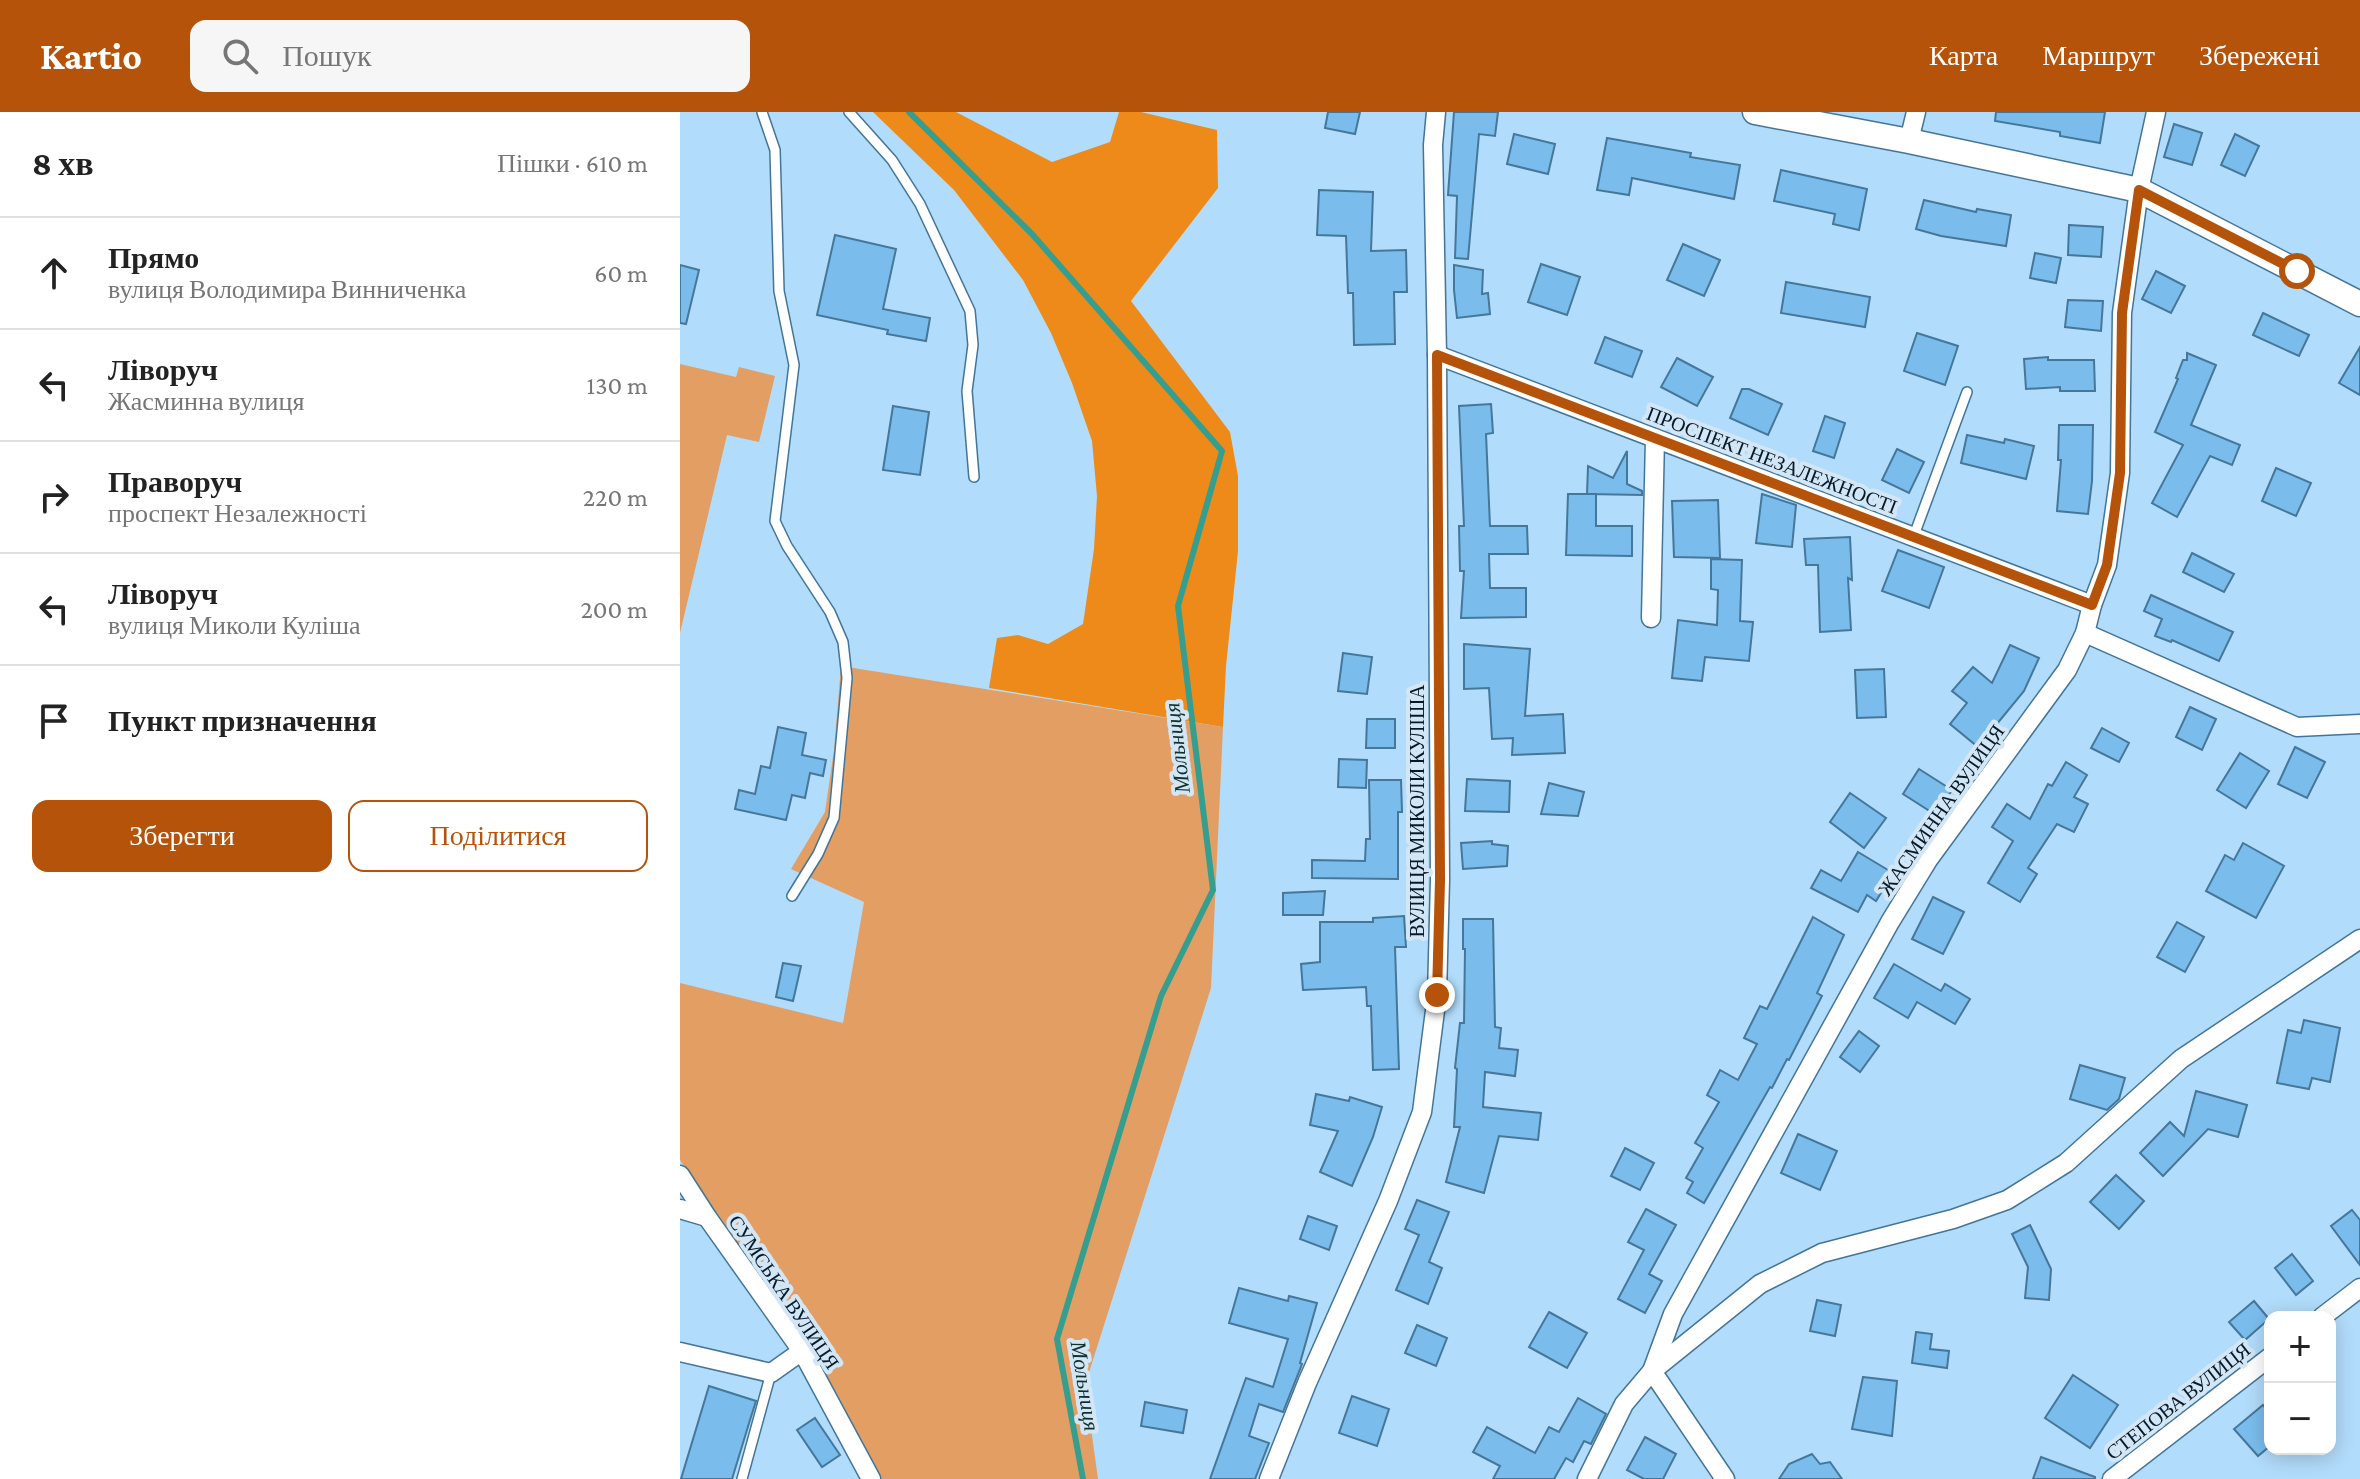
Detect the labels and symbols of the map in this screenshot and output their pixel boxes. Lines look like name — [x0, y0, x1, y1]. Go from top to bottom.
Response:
route start — [2279, 253, 2315, 289]
street label: ПРОСПЕКТ НЕЗАЛЕЖНОСТІ — [1644, 402, 1900, 518]
street label: ВУЛИЦЯ МИКОЛИ КУЛІША — [1406, 684, 1429, 938]
water label: Мольниця — [1159, 701, 1195, 796]
street label: ЖАСМИННА ВУЛИЦЯ — [1874, 720, 2009, 900]
route end — [1419, 977, 1455, 1013]
street label: СУМСЬКА ВУЛИЦЯ — [724, 1211, 844, 1374]
water label: Мольниця — [1065, 1338, 1104, 1433]
street label: СТЕПОВА ВУЛИЦЯ — [2102, 1338, 2255, 1465]

